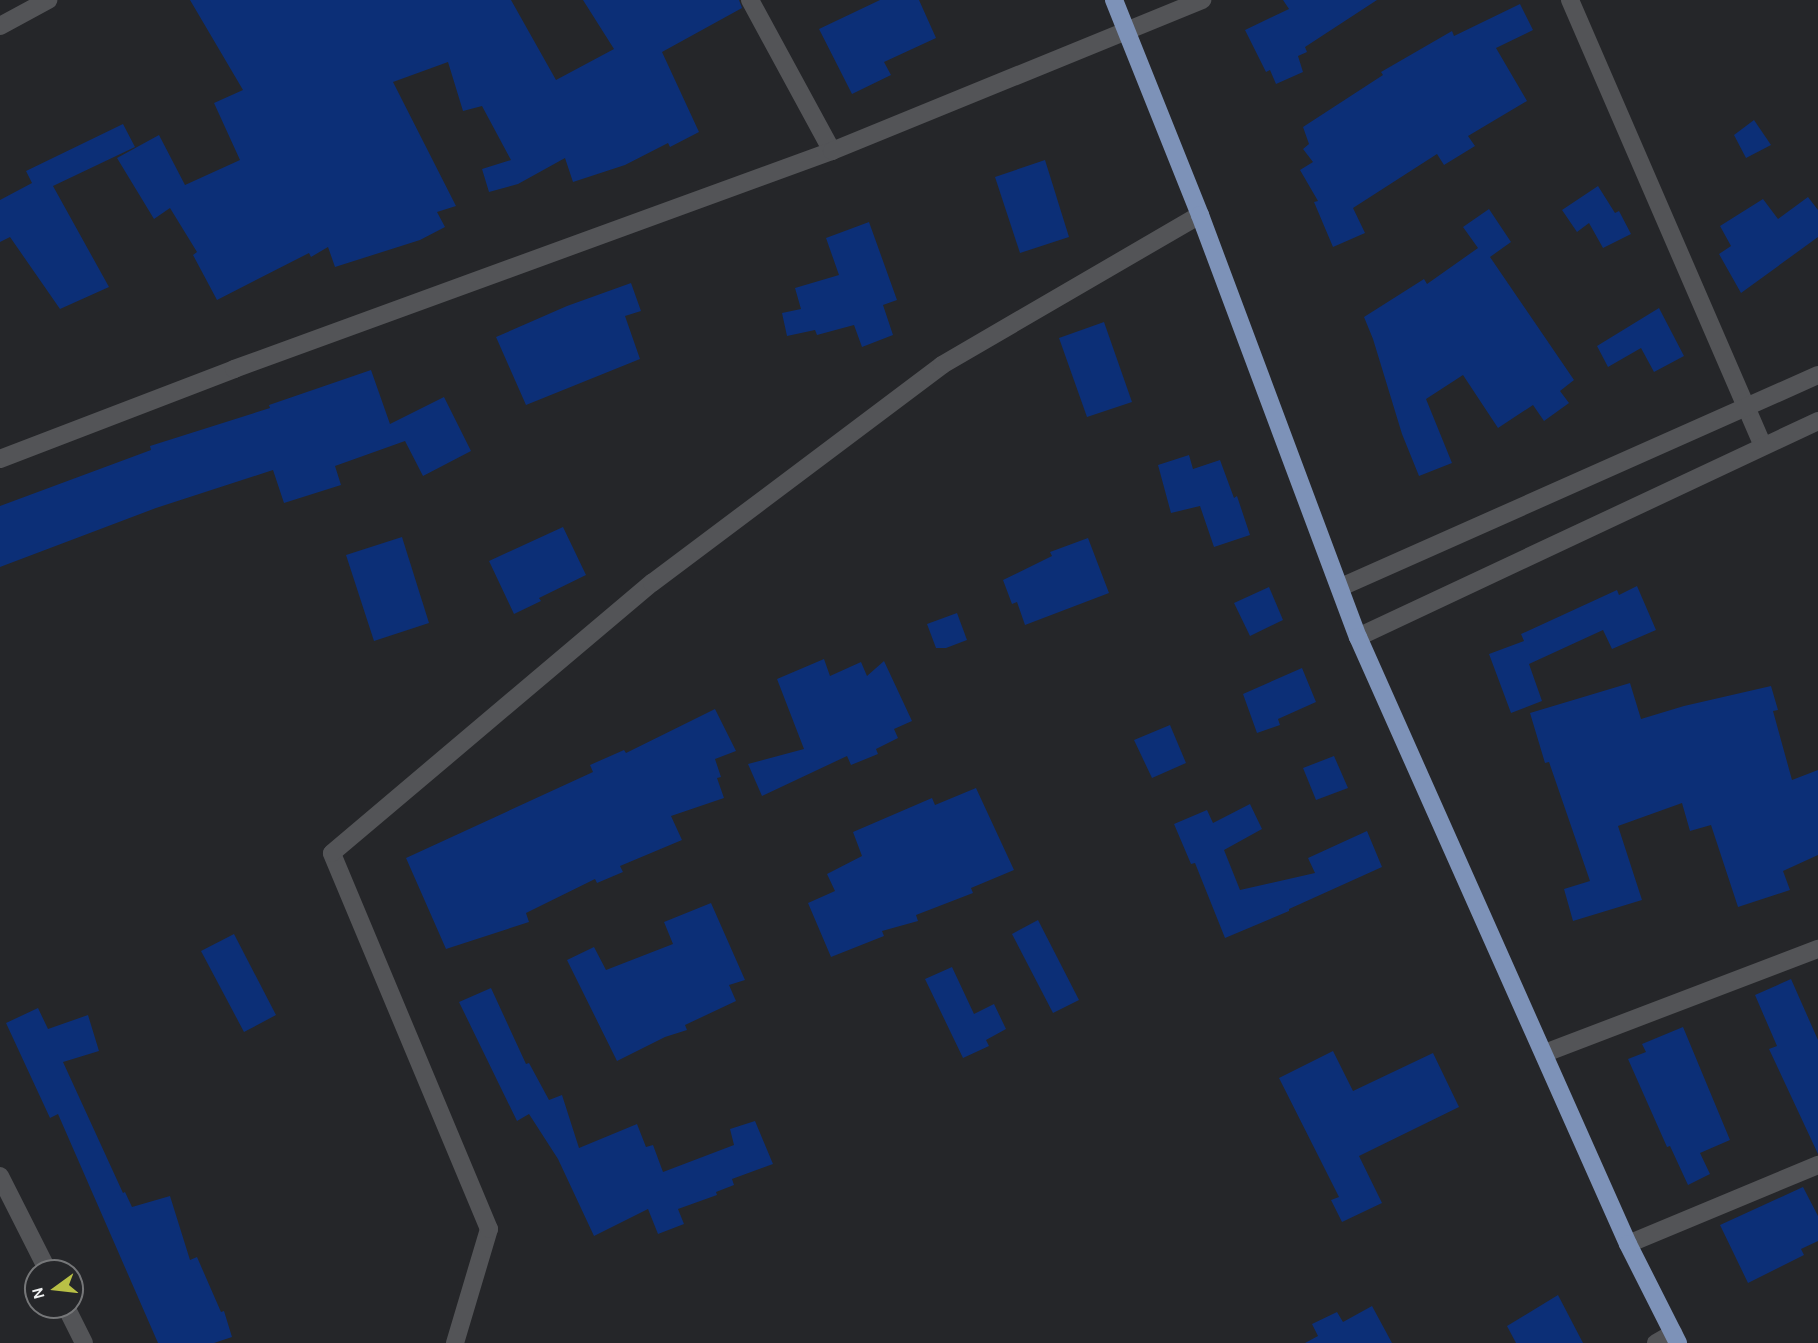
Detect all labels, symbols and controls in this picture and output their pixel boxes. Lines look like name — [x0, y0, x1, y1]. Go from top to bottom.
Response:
north arrow — [24, 1259, 84, 1319]
text: N — [27, 1285, 49, 1301]

